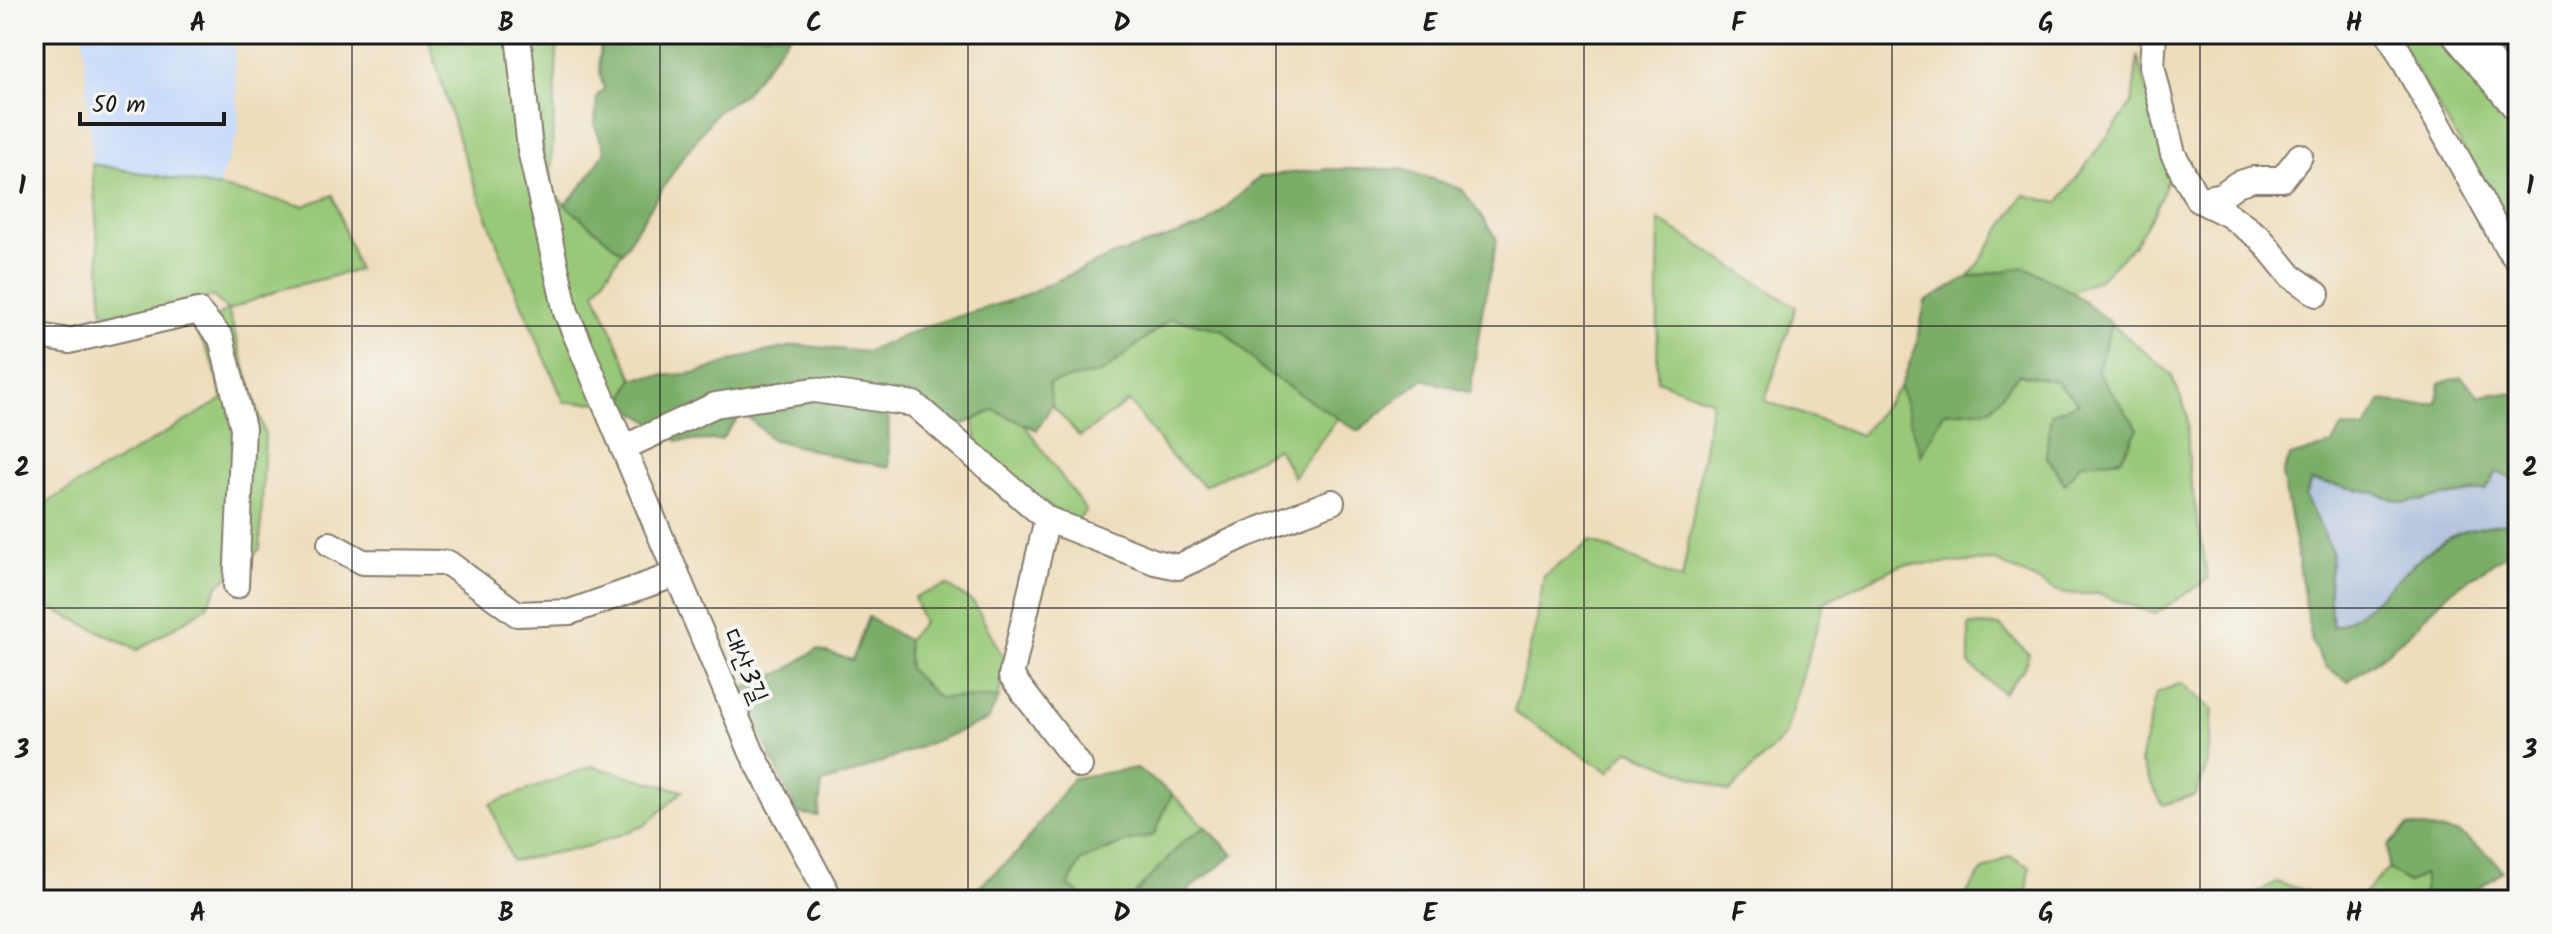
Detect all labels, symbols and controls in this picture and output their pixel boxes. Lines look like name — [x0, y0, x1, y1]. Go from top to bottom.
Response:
text: A — [190, 3, 206, 45]
text: B — [498, 3, 514, 45]
text: C — [806, 3, 822, 45]
text: D — [1113, 3, 1131, 45]
text: E — [1423, 3, 1439, 45]
text: F — [1731, 3, 1747, 45]
text: G — [2038, 3, 2054, 45]
text: H — [2346, 3, 2363, 45]
scale bar — [80, 76, 224, 126]
text: 50 m — [92, 86, 146, 125]
text: 1 — [18, 166, 26, 208]
text: 1 — [2526, 166, 2534, 208]
text: 2 — [14, 448, 30, 490]
text: 2 — [2522, 448, 2538, 490]
street label: 대산3길 — [710, 623, 779, 711]
text: 3 — [14, 730, 29, 772]
text: 3 — [2522, 730, 2537, 772]
text: A — [190, 893, 206, 934]
text: B — [498, 893, 514, 934]
text: C — [806, 893, 822, 934]
text: D — [1113, 893, 1131, 934]
text: E — [1423, 893, 1439, 934]
text: F — [1731, 893, 1747, 934]
text: G — [2038, 893, 2054, 934]
text: H — [2346, 893, 2363, 934]

